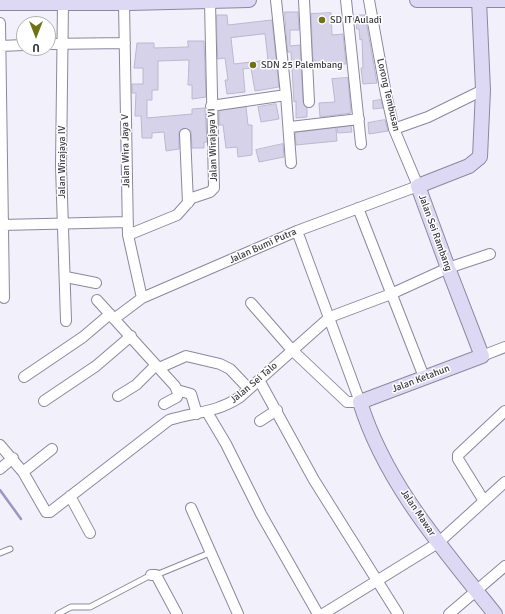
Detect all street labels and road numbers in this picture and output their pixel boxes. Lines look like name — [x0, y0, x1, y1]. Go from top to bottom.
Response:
street label: Lorong Tembusan — [374, 57, 402, 133]
street label: Jalan Wirajaya VI — [206, 108, 220, 182]
street label: Jalan Wira Jaya V — [119, 114, 133, 188]
street label: Jalan Wirajaya IV — [56, 125, 68, 199]
street label: Jalan Sei Rambang — [416, 193, 454, 273]
street label: Jalan Bumi Putra — [227, 226, 299, 266]
street label: Jalan Sei Talo — [228, 360, 280, 406]
street label: Jalan Ketahun — [391, 363, 451, 395]
street label: Jalan Mawar — [398, 487, 438, 539]

